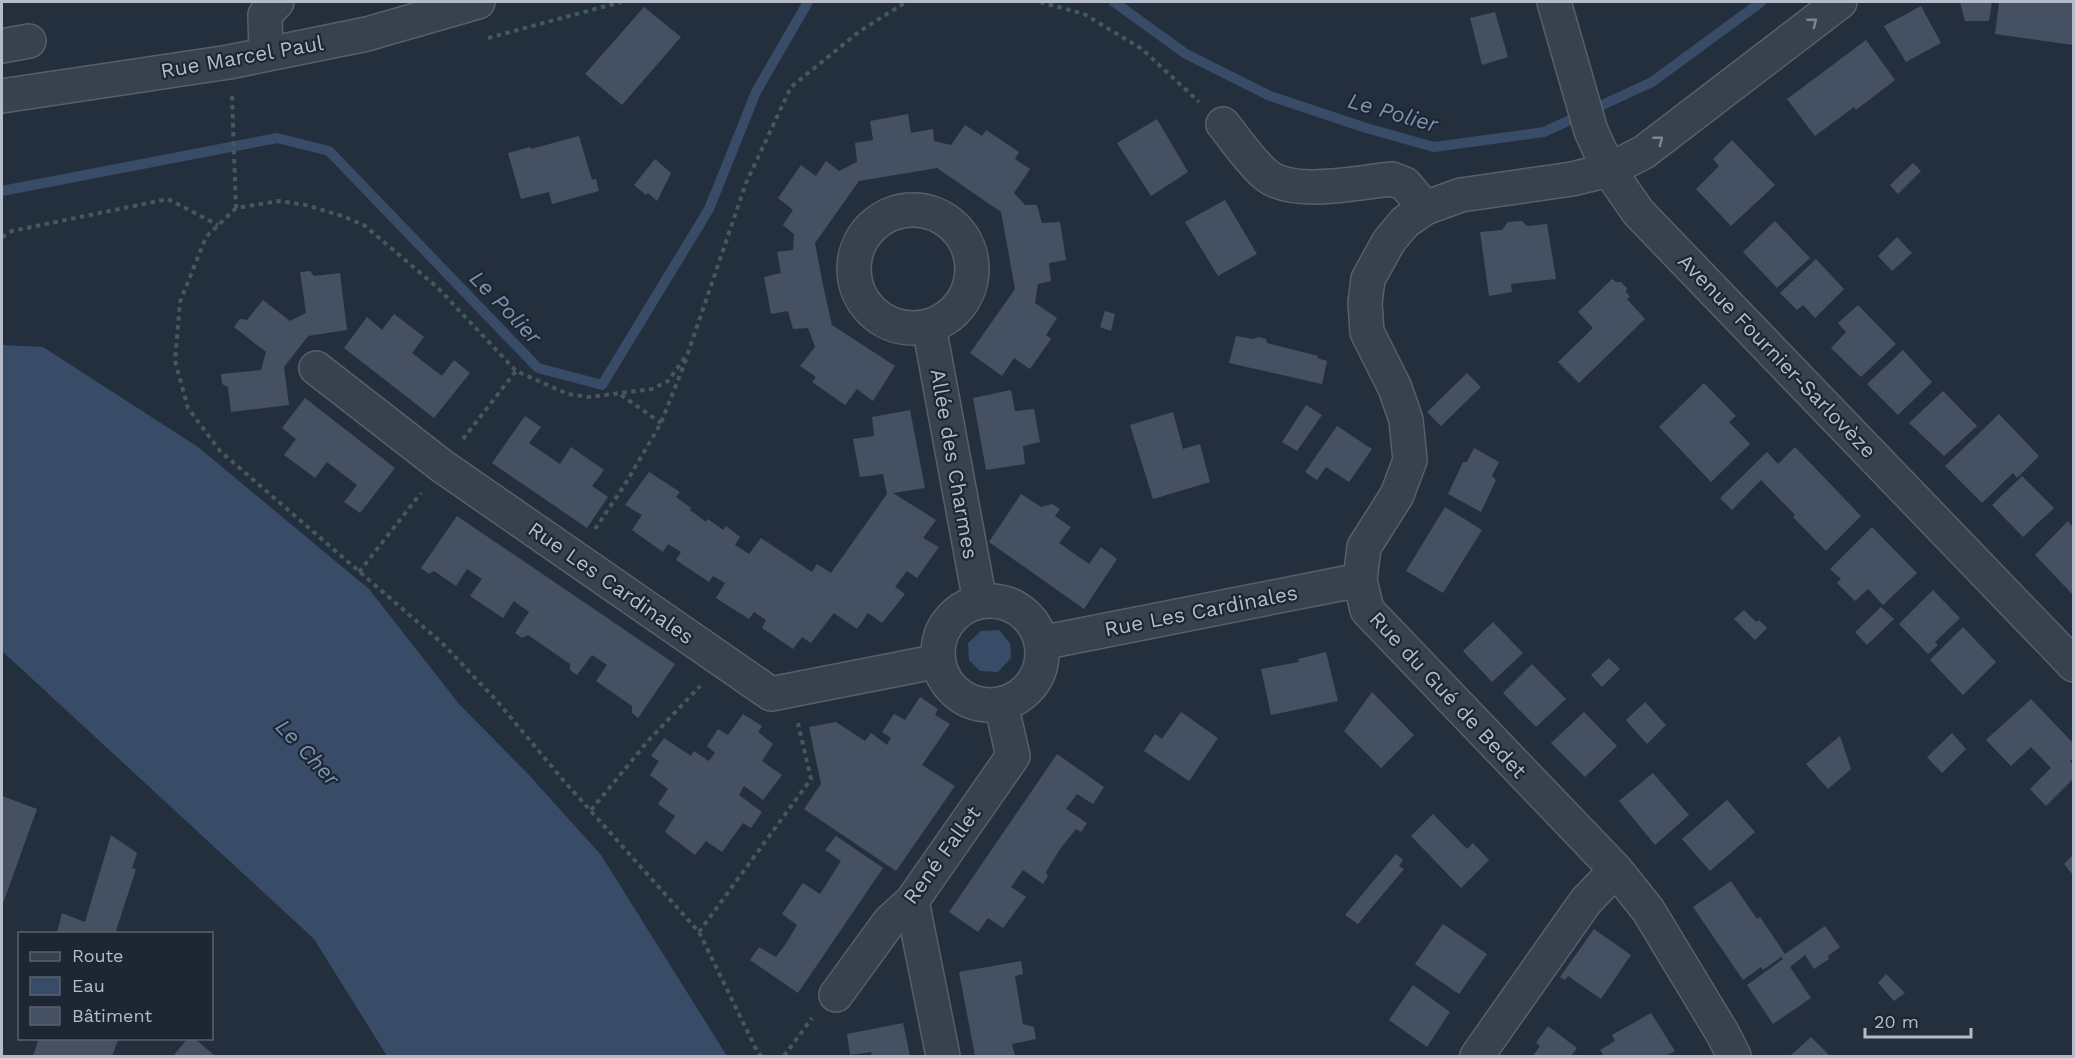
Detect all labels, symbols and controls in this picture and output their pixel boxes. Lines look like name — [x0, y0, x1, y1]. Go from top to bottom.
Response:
one-way arrow — [1807, 18, 1818, 29]
street label: Rue Marcel Paul — [159, 30, 326, 83]
water label: Le Polier — [1345, 88, 1442, 138]
one-way arrow — [1652, 137, 1663, 148]
street label: Avenue Fournier-Sarlovèze — [1673, 248, 1882, 463]
water label: Le Polier — [465, 266, 548, 350]
street label: Allée des Charmes — [925, 367, 984, 561]
street label: Rue Les Cardinales — [524, 516, 699, 649]
street label: Rue Les Cardinales — [1102, 580, 1300, 642]
street label: Rue du Gué de Bedet — [1365, 606, 1532, 783]
water label: Le Cher — [271, 714, 346, 792]
street label: René Fallet — [898, 801, 986, 909]
legend — [18, 932, 213, 1040]
text: Route — [72, 945, 124, 966]
text: Eau — [72, 975, 105, 996]
scale bar — [1865, 1001, 1972, 1039]
text: Bâtiment — [72, 1005, 152, 1026]
text: 20 m — [1874, 1011, 1919, 1032]

